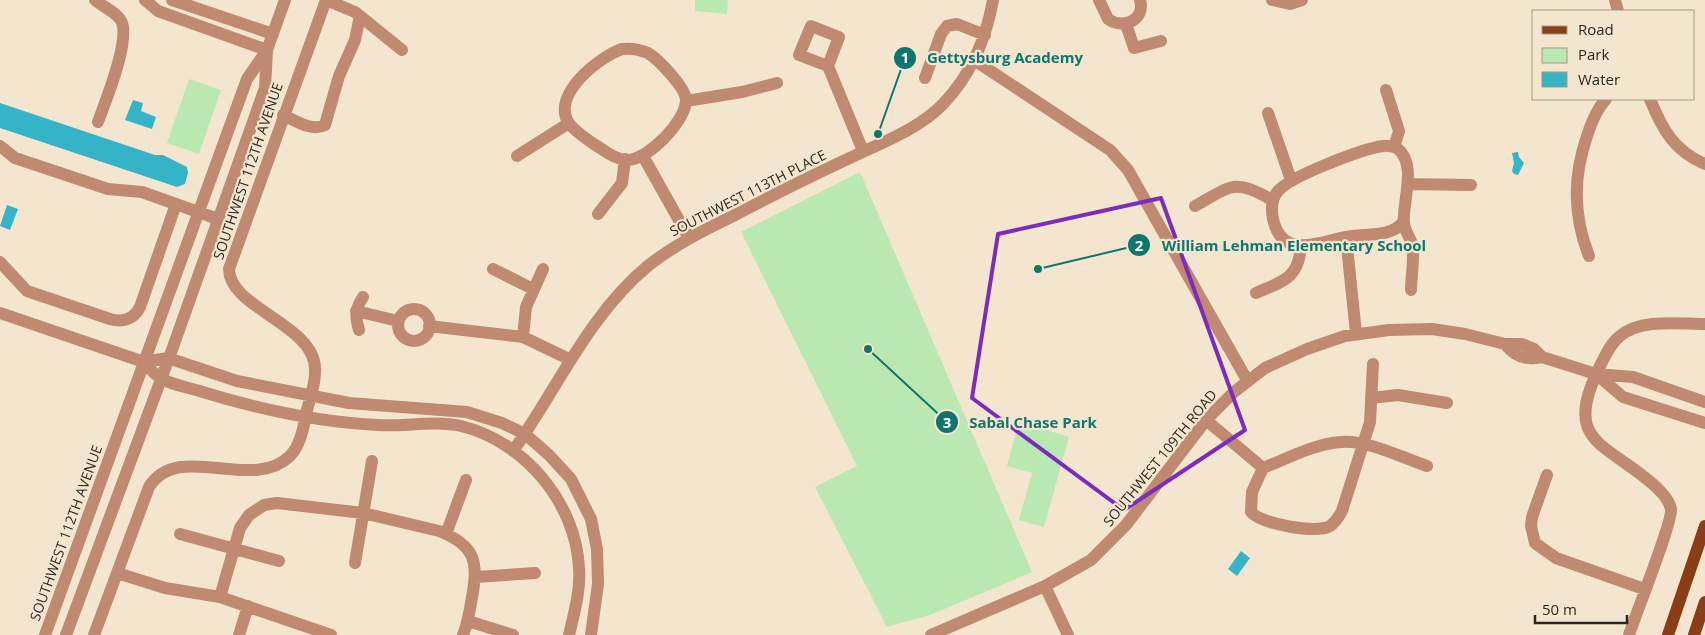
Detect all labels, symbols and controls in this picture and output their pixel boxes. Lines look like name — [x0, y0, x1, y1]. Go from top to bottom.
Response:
legend — [1532, 10, 1695, 100]
text: Road — [1578, 19, 1614, 39]
callout: Gettysburg Academy — [892, 43, 1093, 73]
text: Park — [1578, 44, 1609, 64]
text: 1 — [901, 47, 909, 67]
text: Gettysburg Academy — [927, 47, 1083, 67]
text: Water — [1578, 69, 1620, 89]
street label: SOUTHWEST 112TH AVENUE — [208, 80, 287, 262]
street label: SOUTHWEST 113TH PLACE — [666, 145, 829, 240]
callout: William Lehman Elementary School — [1127, 230, 1436, 260]
text: 2 — [1135, 235, 1144, 255]
text: William Lehman Elementary School — [1162, 235, 1426, 255]
street label: SOUTHWEST 109TH ROAD — [1098, 385, 1221, 530]
callout: Sabal Chase Park — [935, 407, 1107, 437]
text: 3 — [943, 412, 951, 432]
text: Sabal Chase Park — [969, 412, 1098, 432]
street label: SOUTHWEST 112TH AVENUE — [25, 442, 106, 623]
scale bar — [1535, 592, 1628, 624]
text: 50 m — [1542, 599, 1577, 619]

